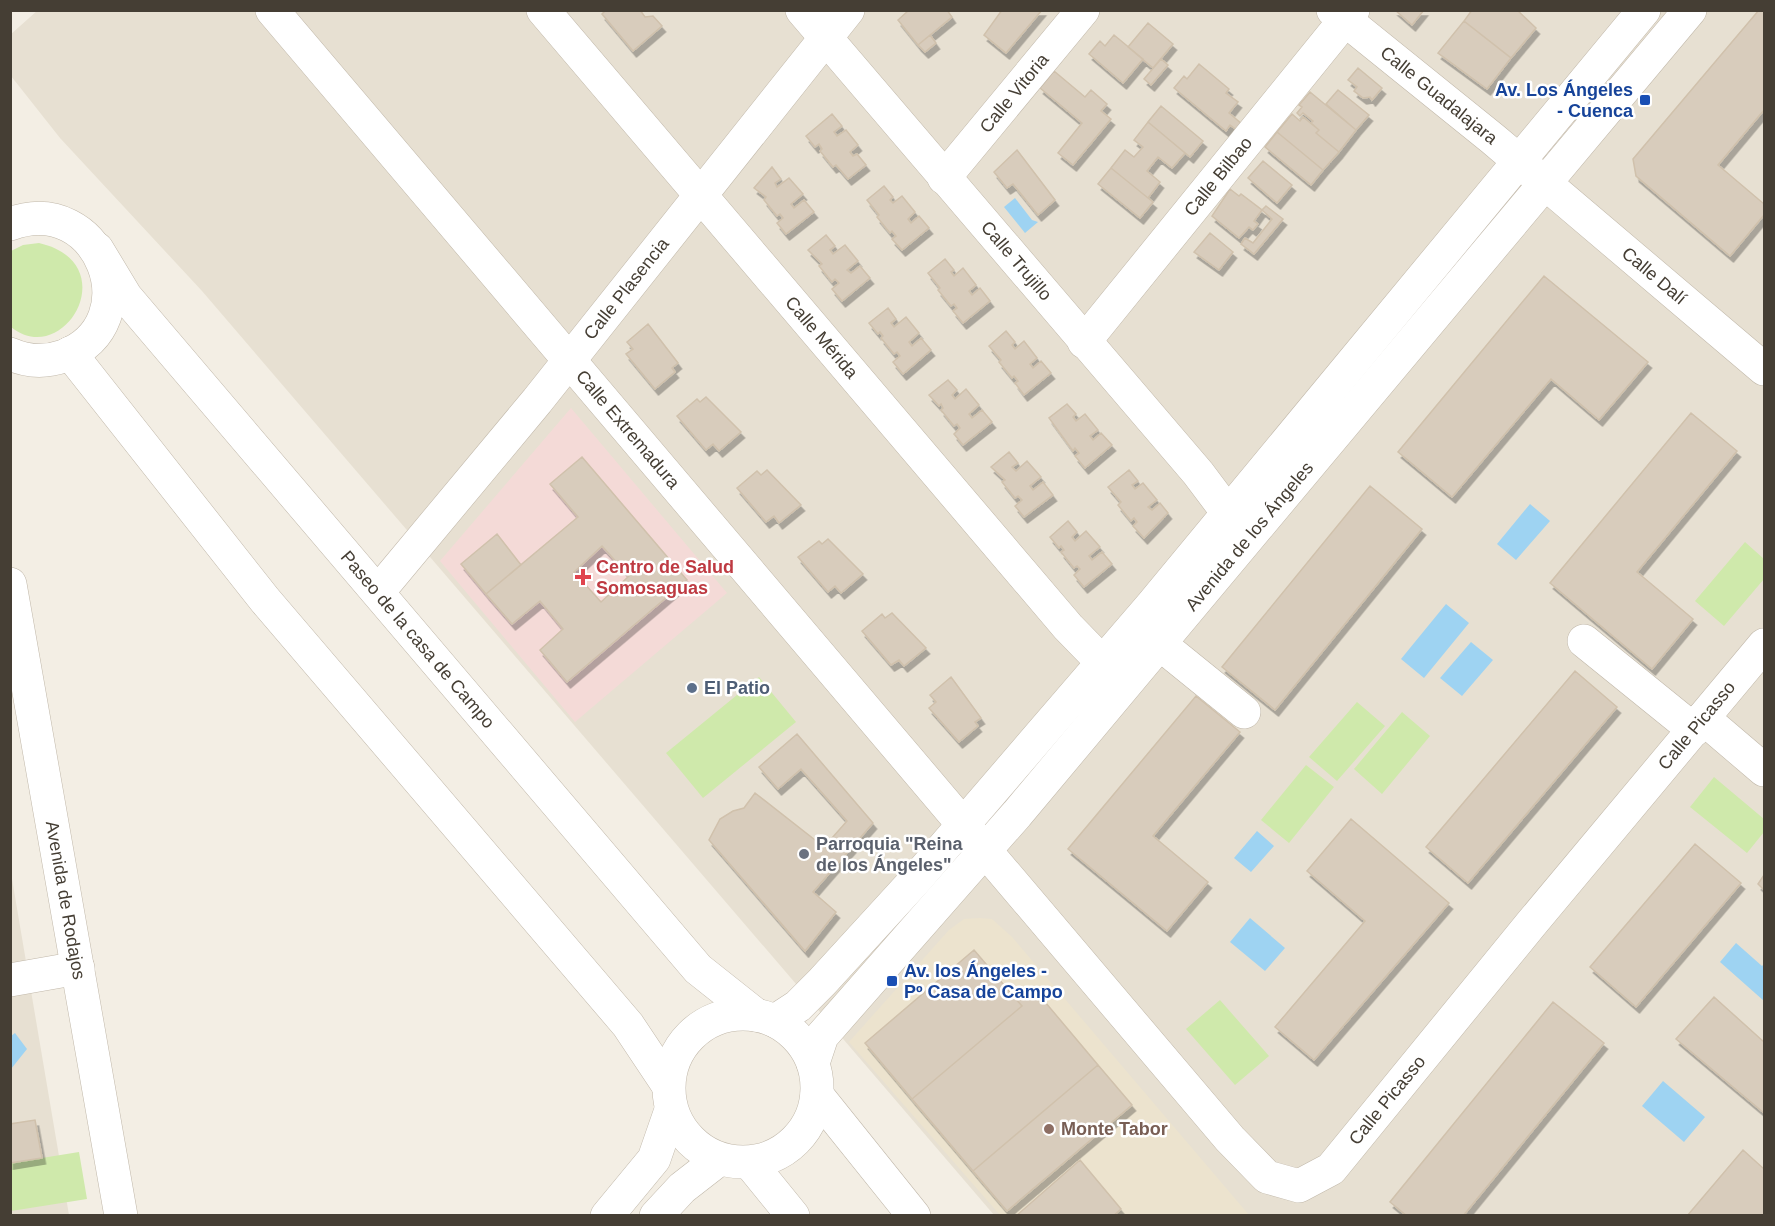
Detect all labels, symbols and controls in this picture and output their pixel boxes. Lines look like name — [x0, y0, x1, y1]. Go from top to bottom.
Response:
street label: Calle Guadalajara — [1376, 42, 1502, 149]
street label: Calle Vitoria — [976, 49, 1053, 137]
place label: Av. Los Ángeles - Cuenca — [1495, 79, 1634, 121]
marker: Av. Los Ángeles - Cuenca — [1638, 93, 1652, 107]
street label: Calle Bilbao — [1180, 133, 1256, 220]
street label: Calle Trujillo — [977, 217, 1056, 305]
street label: Calle Plasencia — [580, 233, 673, 344]
street label: Calle Dalí — [1618, 243, 1690, 309]
street label: Calle Mérida — [781, 293, 863, 383]
street label: Calle Extremadura — [572, 366, 684, 493]
street label: Avenida de los Ángeles — [1181, 458, 1317, 615]
street label: Paseo de la casa de Campo — [337, 547, 499, 732]
place label: Centro de Salud Somosaguas — [596, 557, 734, 598]
marker: Centro de Salud Somosaguas — [574, 568, 592, 586]
street label: Calle Picasso — [1654, 677, 1739, 774]
place label: El Patio — [704, 678, 770, 698]
marker: El Patio — [685, 681, 699, 695]
street label: Avenida de Rodajos — [42, 819, 89, 981]
place label: Parroquia "Reina de los Ángeles" — [816, 834, 964, 875]
marker: Parroquia "Reina de los Ángeles" — [797, 847, 811, 861]
place label: Av. los Ángeles - Pº Casa de Campo — [904, 960, 1063, 1002]
marker: Av. los Ángeles - Pº Casa de Campo — [885, 974, 899, 988]
street label: Calle Picasso — [1345, 1052, 1429, 1149]
place label: Monte Tabor — [1061, 1119, 1168, 1139]
marker: Monte Tabor — [1042, 1122, 1056, 1136]

